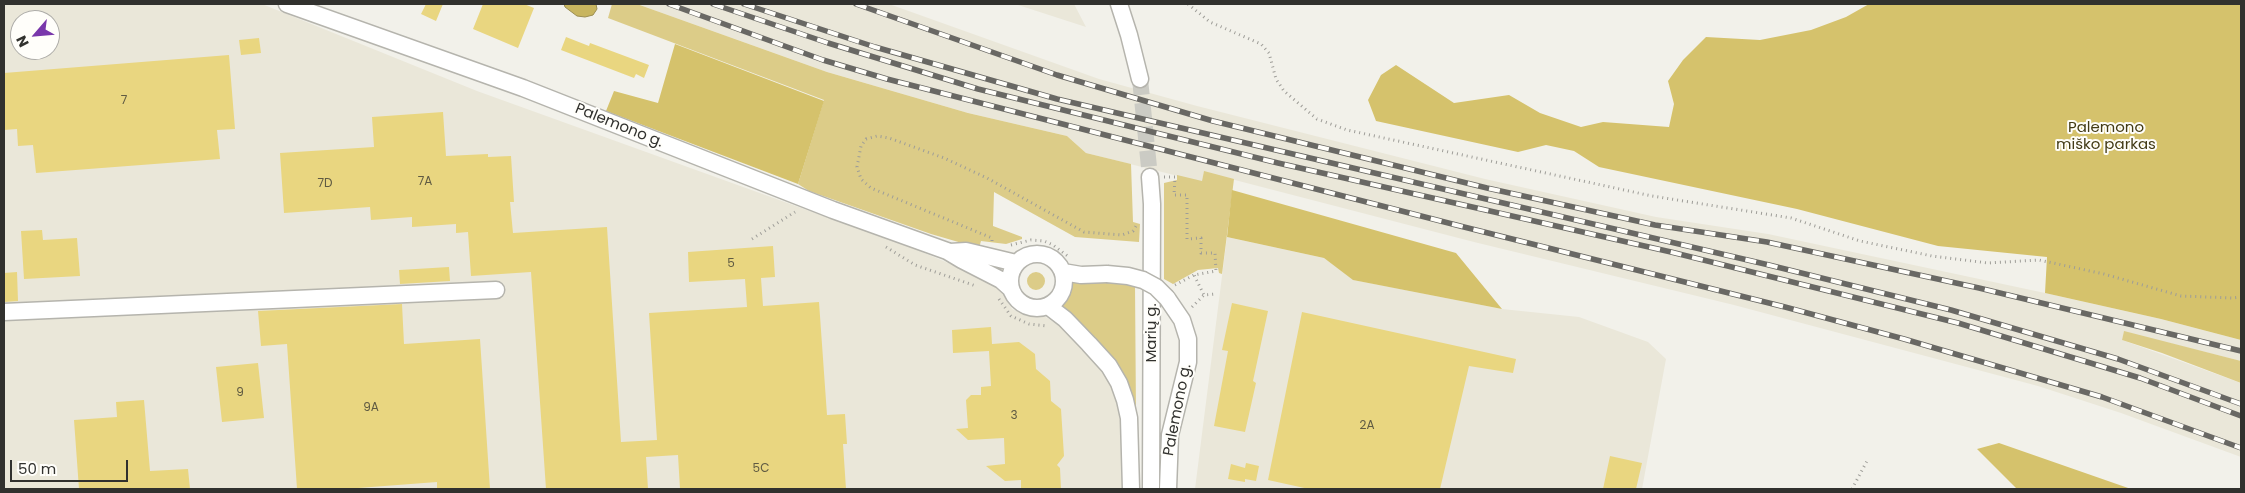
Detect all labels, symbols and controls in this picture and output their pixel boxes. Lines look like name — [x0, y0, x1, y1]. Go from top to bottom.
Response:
north arrow — [10, 10, 60, 60]
text: N — [11, 32, 34, 51]
house number: 7 — [121, 94, 127, 108]
street label: Palemono g. — [572, 100, 666, 152]
park label: Palemono miško parkas — [2056, 119, 2156, 154]
house number: 7A — [418, 175, 432, 189]
house number: 7D — [317, 177, 333, 191]
house number: 5 — [727, 257, 735, 271]
street label: Marių g. — [1143, 303, 1161, 363]
street label: Palemono g. — [1160, 362, 1196, 458]
house number: 9 — [236, 386, 244, 400]
house number: 9A — [363, 401, 379, 415]
house number: 3 — [1010, 409, 1018, 423]
house number: 2A — [1360, 419, 1374, 433]
scale bar — [12, 450, 130, 482]
text: 50 m — [18, 458, 56, 479]
house number: 5C — [753, 462, 769, 476]

